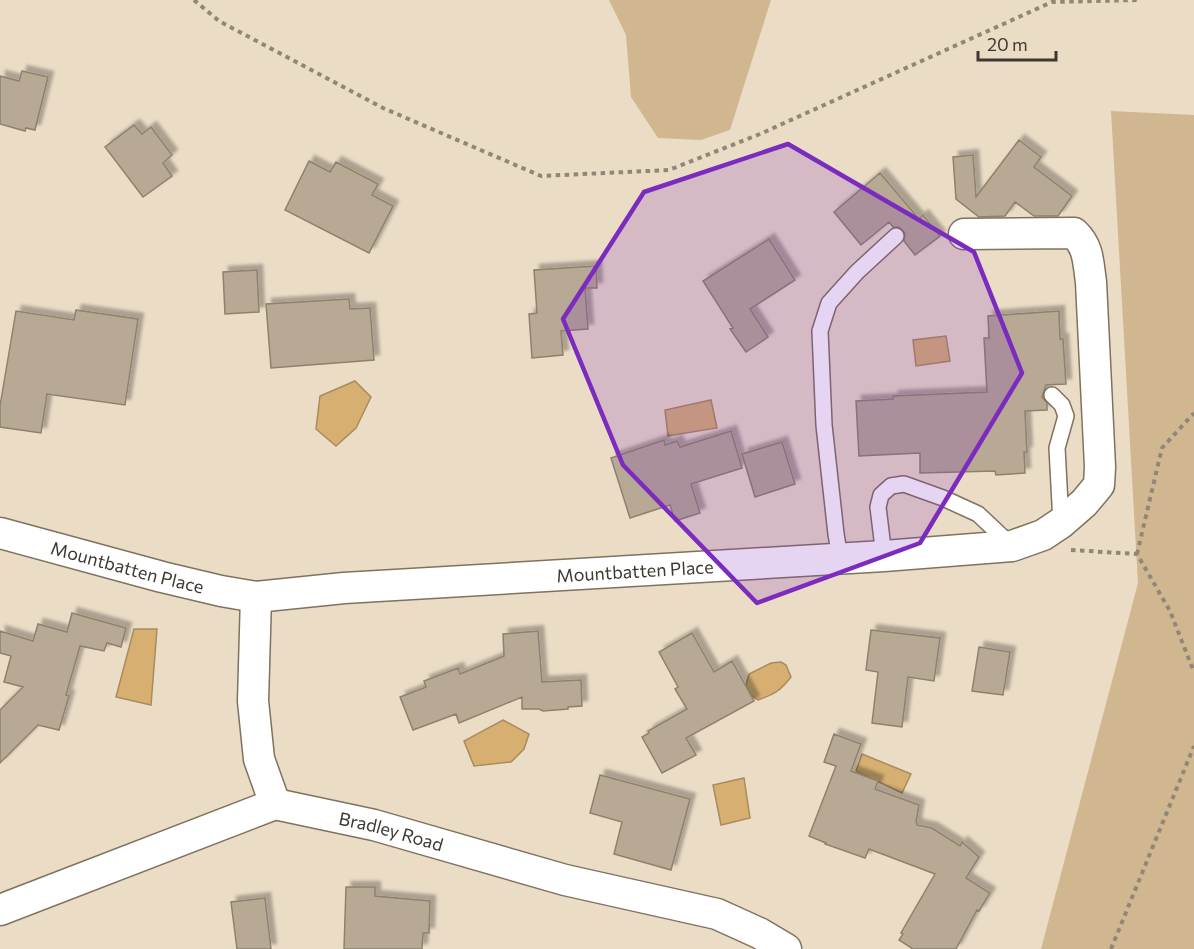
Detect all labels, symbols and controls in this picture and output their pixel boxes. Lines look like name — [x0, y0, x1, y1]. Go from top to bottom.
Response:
scale bar — [978, 24, 1056, 62]
text: 20 m — [987, 33, 1028, 55]
street label: Mountbatten Place — [49, 536, 206, 598]
street label: Mountbatten Place — [556, 555, 714, 586]
street label: Bradley Road — [337, 807, 446, 855]

